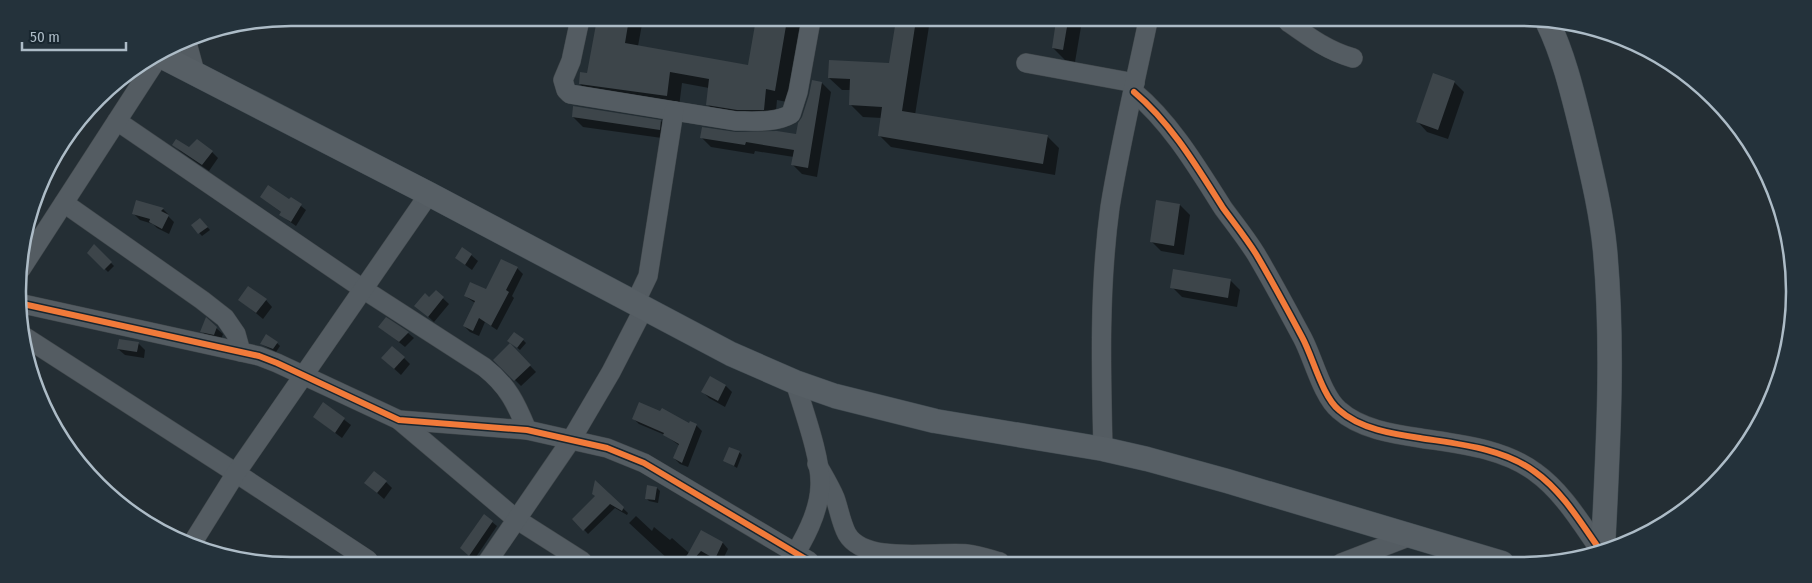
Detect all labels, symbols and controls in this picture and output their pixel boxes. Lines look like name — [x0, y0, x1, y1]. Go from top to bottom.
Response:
scale bar — [22, 20, 126, 52]
text: 50 m — [30, 28, 60, 46]

